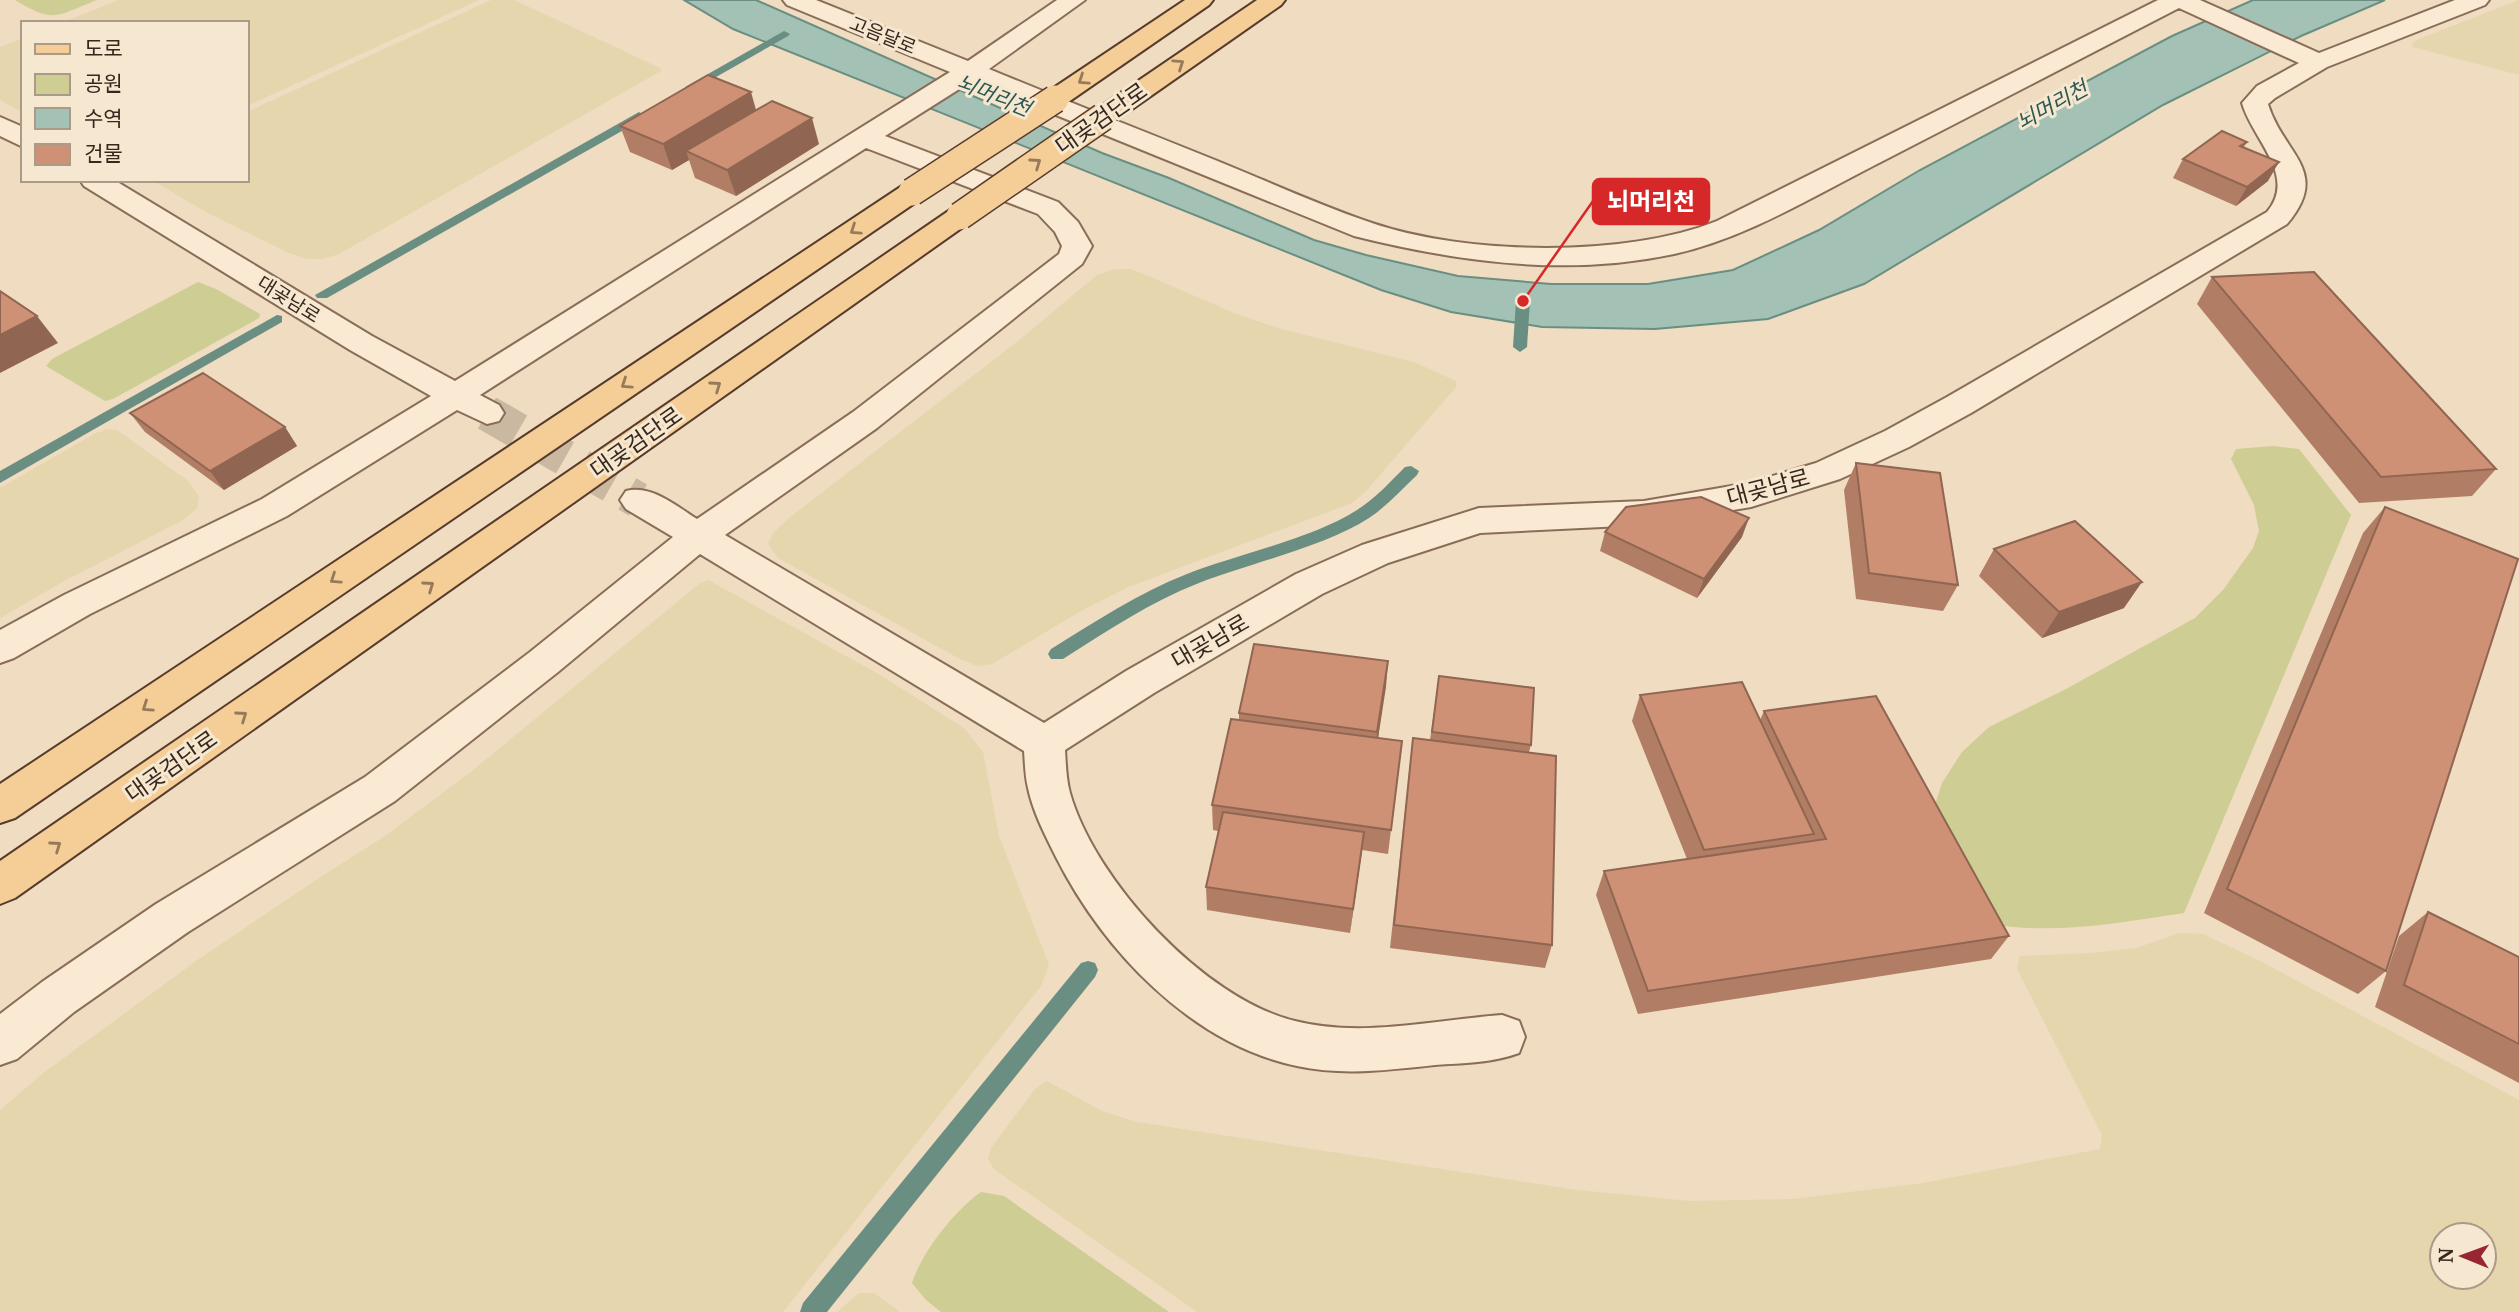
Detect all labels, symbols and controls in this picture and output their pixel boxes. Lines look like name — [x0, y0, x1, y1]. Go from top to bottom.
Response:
street label: 고음달로 — [846, 11, 920, 59]
legend — [21, 21, 248, 182]
text: 도로 — [84, 35, 123, 62]
one-way arrow — [1171, 60, 1184, 72]
water label: 뇌머리천 — [953, 68, 1037, 123]
text: 공원 — [84, 70, 123, 97]
one-way arrow — [1078, 72, 1091, 84]
water label: 뇌머리천 — [2012, 73, 2095, 136]
street label: 대곶검단로 — [1049, 76, 1153, 160]
text: 수역 — [84, 105, 123, 132]
text: 건물 — [84, 140, 123, 167]
one-way arrow — [1028, 159, 1041, 171]
callout: 뇌머리천 — [1593, 179, 1709, 224]
text: 뇌머리천 — [1607, 186, 1695, 217]
one-way arrow — [850, 222, 863, 235]
street label: 대곶남로 — [253, 270, 325, 328]
one-way arrow — [620, 375, 633, 388]
one-way arrow — [708, 382, 721, 394]
street label: 대곶검단로 — [584, 400, 688, 484]
street label: 대곶남로 — [1723, 462, 1813, 512]
one-way arrow — [330, 571, 343, 584]
one-way arrow — [421, 582, 434, 594]
street label: 대곶남로 — [1166, 607, 1254, 675]
one-way arrow — [142, 698, 155, 711]
one-way arrow — [234, 712, 247, 724]
street label: 대곶검단로 — [119, 724, 223, 808]
one-way arrow — [48, 842, 61, 854]
north arrow — [2428, 1221, 2498, 1291]
text: N — [2434, 1248, 2458, 1263]

